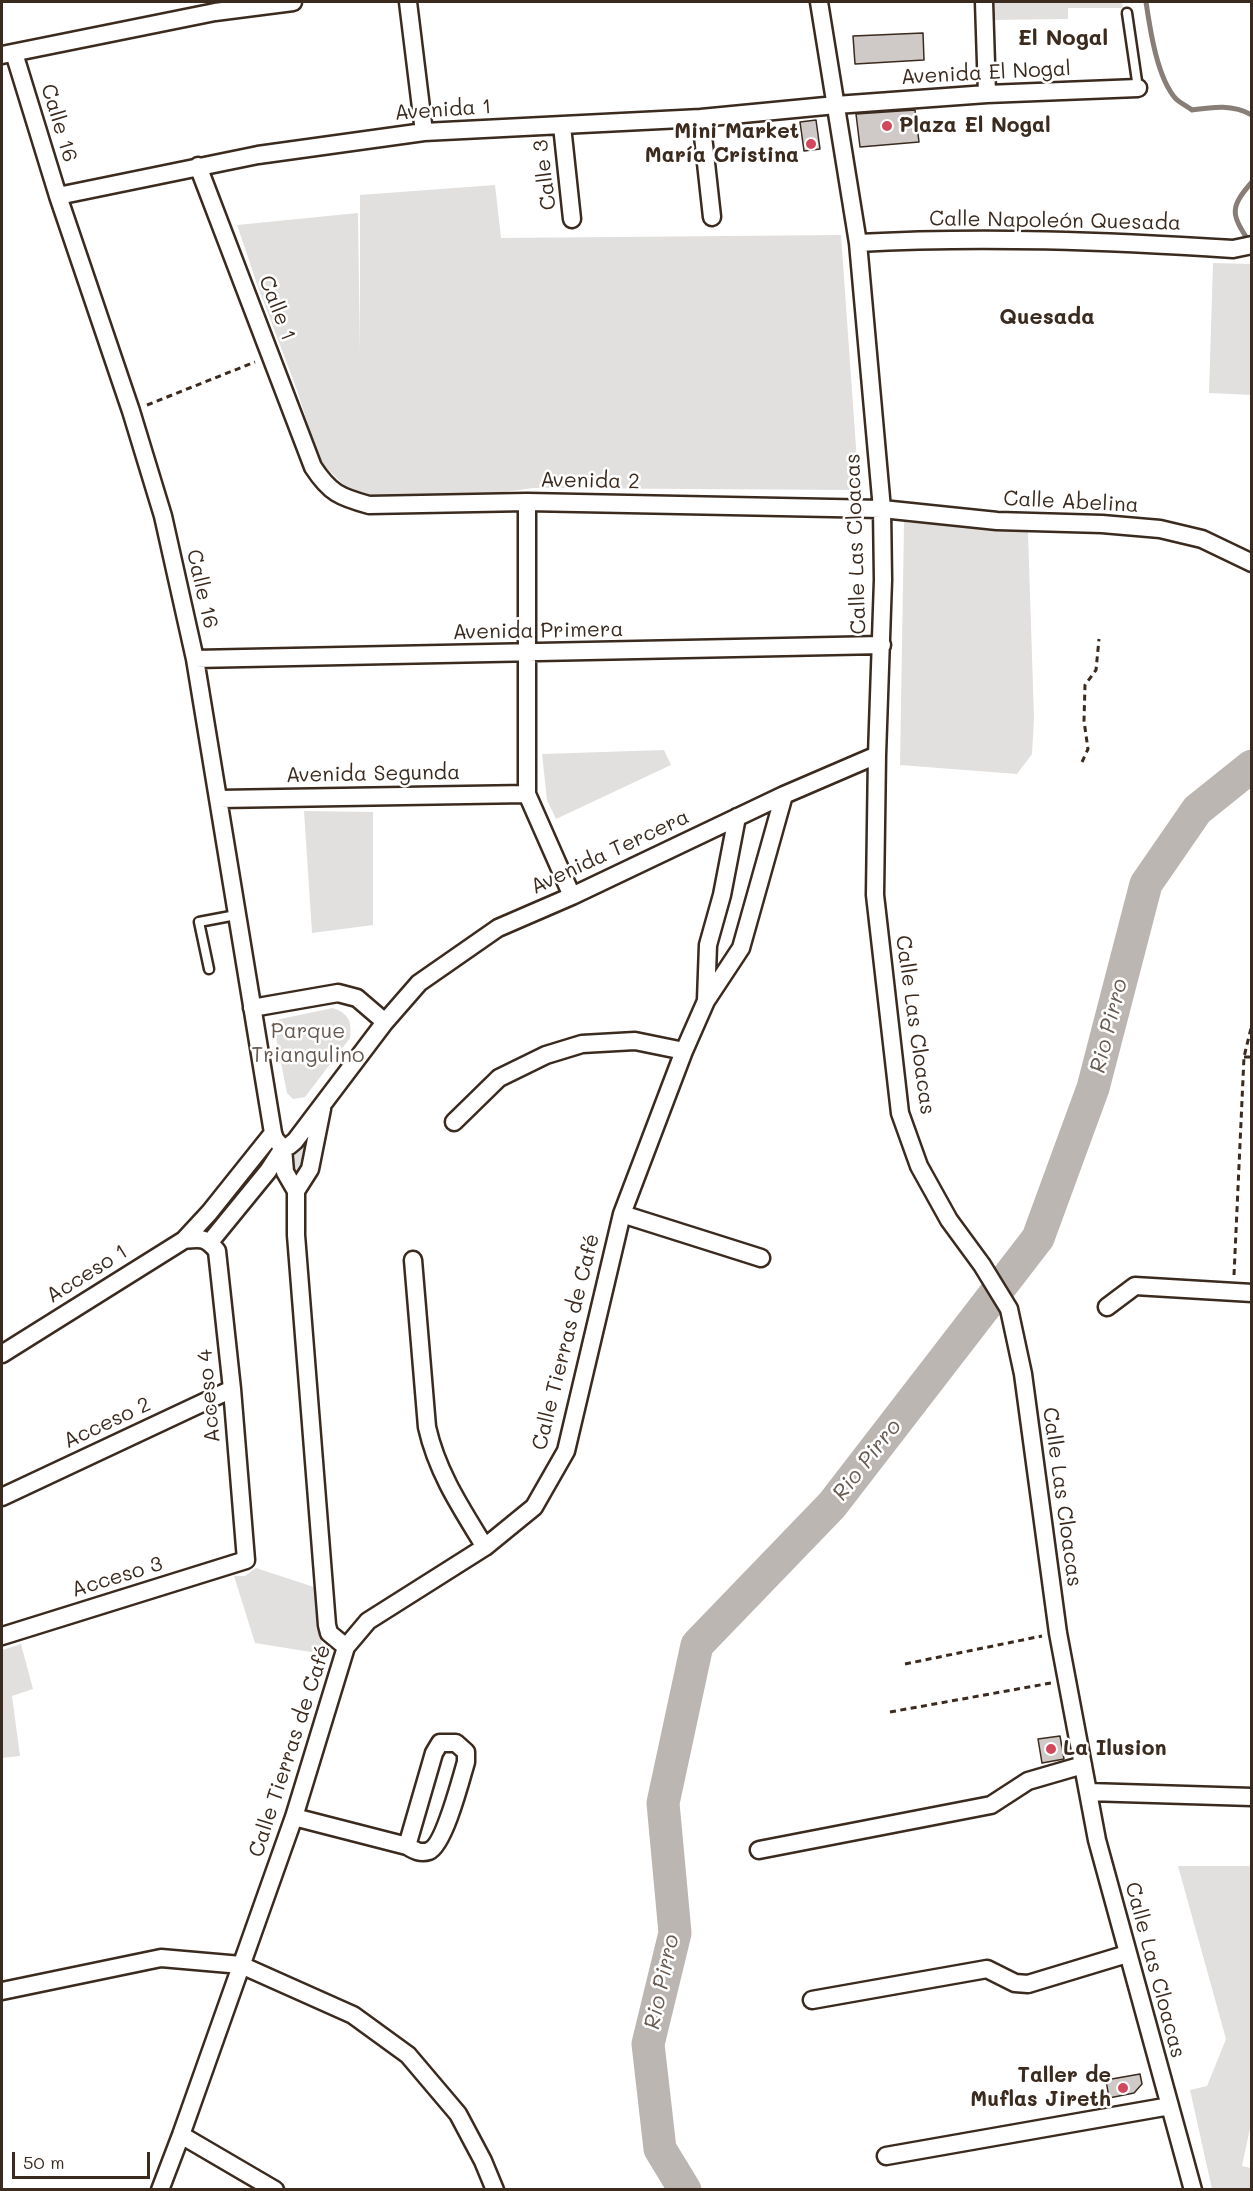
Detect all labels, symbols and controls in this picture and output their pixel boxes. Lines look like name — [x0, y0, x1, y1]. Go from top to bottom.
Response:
district label: El Nogal — [1018, 25, 1108, 51]
street label: Avenida El Nogal — [900, 56, 1072, 90]
street label: Calle 16 — [35, 81, 83, 165]
street label: Avenida 1 — [394, 94, 492, 126]
place label: Plaza El Nogal — [899, 113, 1051, 139]
place label: Mini Market María Cristina — [645, 119, 799, 169]
marker: Plaza El Nogal — [880, 119, 894, 133]
marker: Mini Market María Cristina — [804, 137, 818, 151]
street label: Calle 3 — [528, 138, 562, 212]
street label: Calle Napoleón Quesada — [929, 206, 1181, 236]
street label: Calle 1 — [253, 272, 301, 344]
district label: Quesada — [999, 304, 1095, 330]
street label: Calle Las Cloacas — [840, 453, 872, 635]
street label: Avenida 2 — [540, 468, 640, 494]
street label: Calle Abelina — [1003, 486, 1139, 518]
street label: Calle 16 — [181, 547, 223, 631]
street label: Avenida Primera — [452, 617, 624, 645]
street label: Avenida Segunda — [286, 760, 460, 788]
street label: Avenida Tercera — [527, 804, 693, 900]
street label: Calle Las Cloacas — [890, 934, 940, 1116]
water label: Rio Pirro — [1085, 976, 1133, 1076]
park label: Parque Triangulino — [252, 1019, 364, 1069]
street label: Calle Tierras de Café — [527, 1231, 605, 1453]
street label: Acceso 1 — [42, 1239, 132, 1309]
street label: Acceso 4 — [192, 1348, 226, 1444]
street label: Acceso 2 — [59, 1392, 155, 1454]
street label: Calle Las Cloacas — [1037, 1406, 1087, 1588]
water label: Rio Pirro — [827, 1414, 907, 1506]
street label: Acceso 3 — [68, 1551, 166, 1603]
street label: Calle Tierras de Café — [244, 1642, 336, 1860]
place label: La Ilusion — [1063, 1736, 1167, 1762]
marker: La Ilusion — [1044, 1742, 1058, 1756]
street label: Calle Las Cloacas — [1119, 1879, 1191, 2061]
water label: Rio Pirro — [639, 1932, 685, 2032]
place label: Taller de Muflas Jireth — [970, 2063, 1111, 2113]
marker: Taller de Muflas Jireth — [1116, 2081, 1130, 2095]
scale bar — [15, 2140, 153, 2178]
text: 50 m — [23, 2150, 65, 2174]

